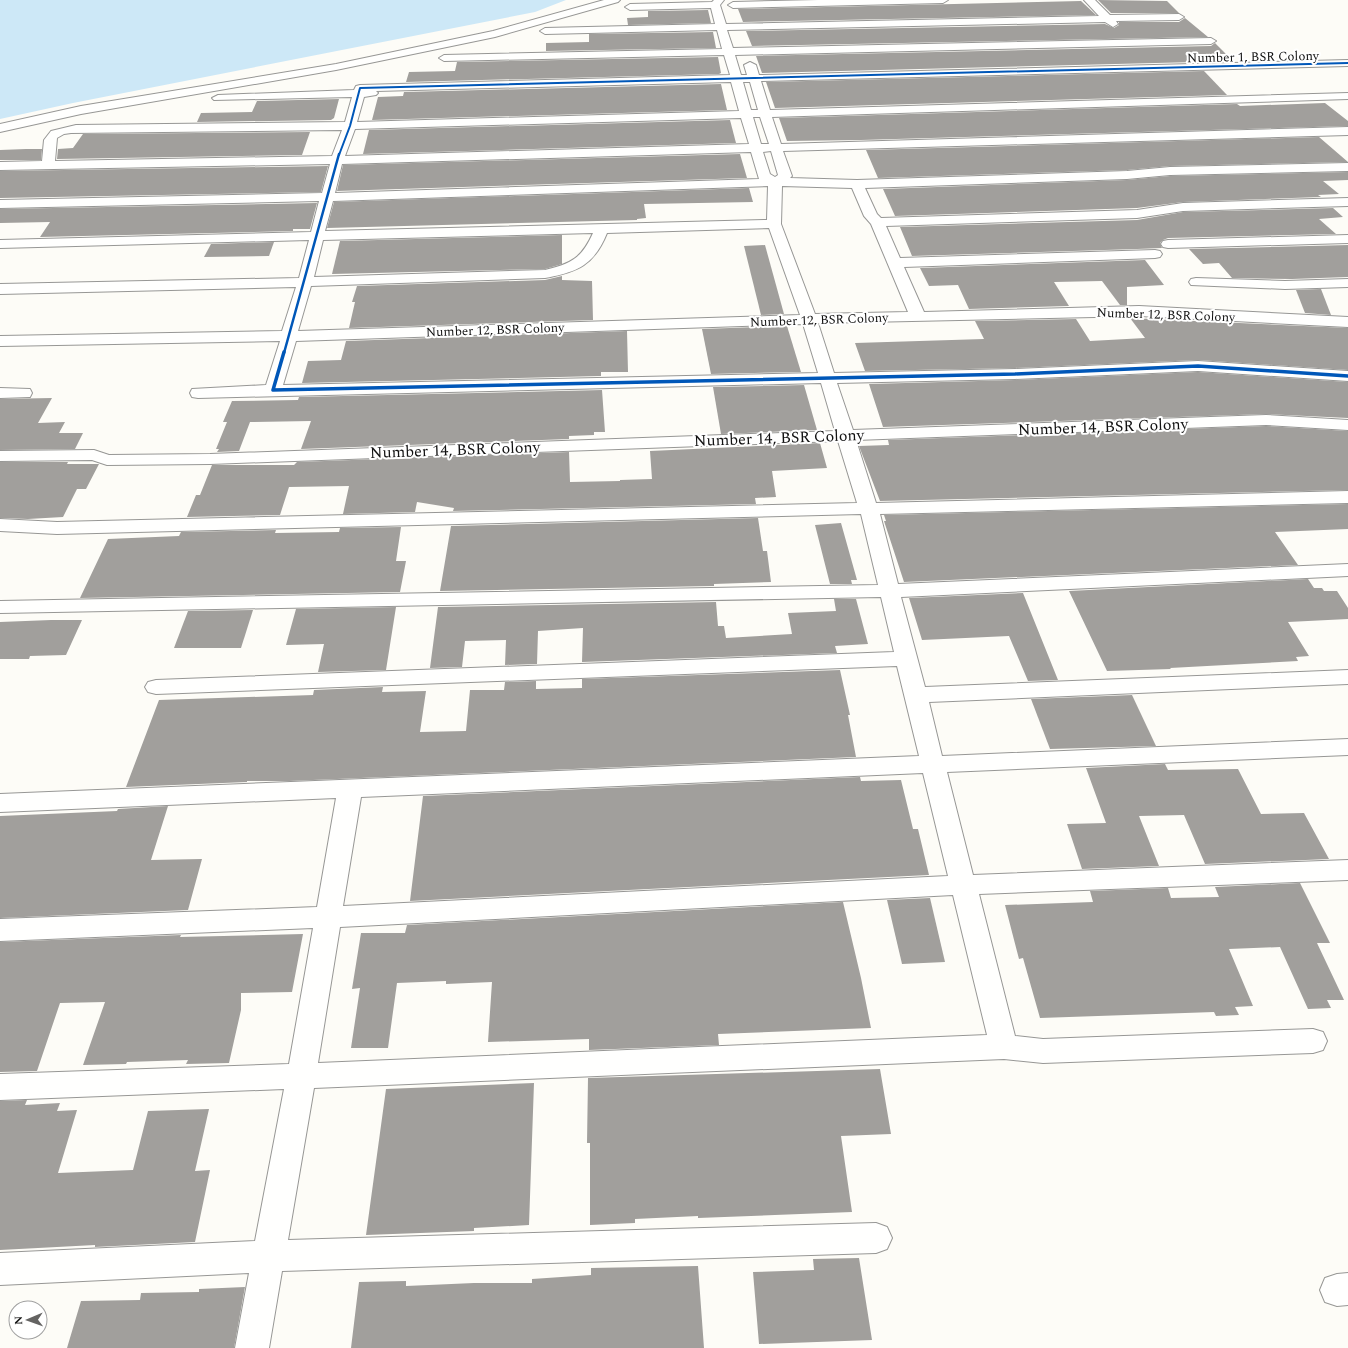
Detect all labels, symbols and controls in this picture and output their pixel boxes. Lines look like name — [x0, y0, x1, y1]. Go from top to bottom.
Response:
street label: Number 1, BSR Colony — [1187, 46, 1320, 68]
street label: Number 12, BSR Colony — [1096, 303, 1236, 327]
street label: Number 12, BSR Colony — [749, 308, 889, 332]
street label: Number 12, BSR Colony — [425, 318, 565, 342]
street label: Number 14, BSR Colony — [1017, 412, 1190, 442]
street label: Number 14, BSR Colony — [693, 423, 866, 453]
street label: Number 14, BSR Colony — [369, 435, 542, 465]
north arrow — [8, 1300, 48, 1340]
text: N — [10, 1316, 27, 1325]

